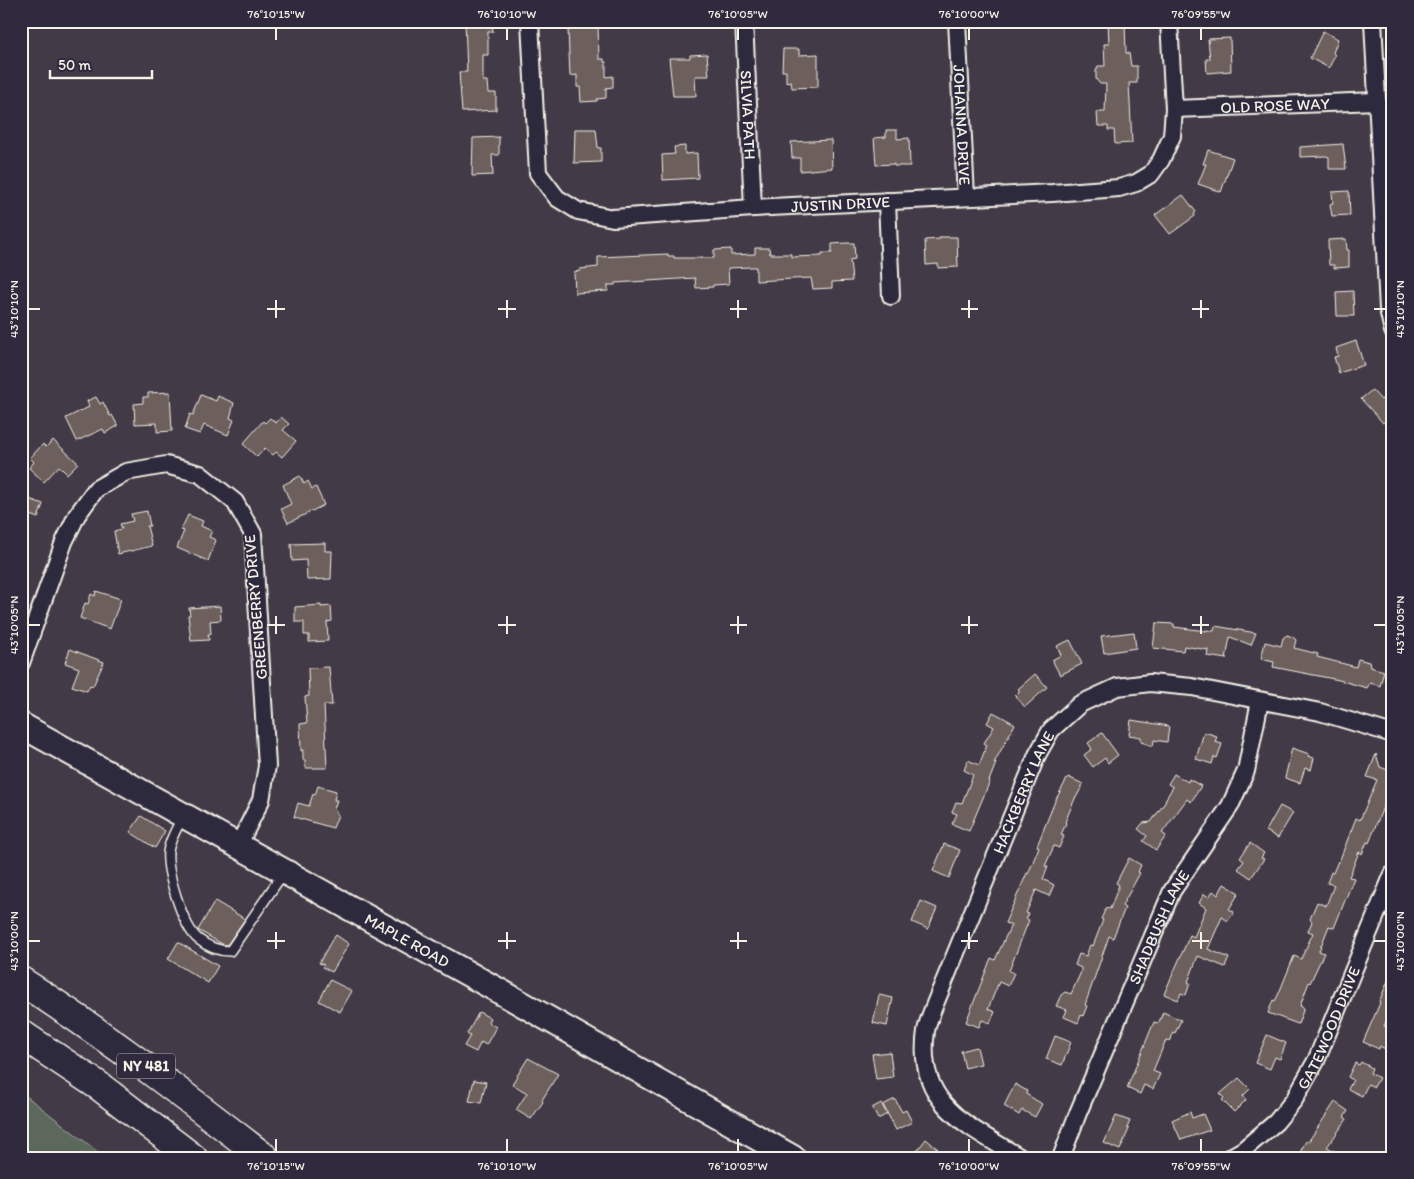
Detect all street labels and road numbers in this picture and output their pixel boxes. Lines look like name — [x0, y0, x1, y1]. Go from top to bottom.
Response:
street label: JOHANNA DRIVE — [949, 64, 974, 186]
street label: SILVIA PATH — [736, 70, 760, 160]
street label: OLD ROSE WAY — [1220, 94, 1330, 117]
street label: JUSTIN DRIVE — [791, 192, 891, 216]
street label: GREENBERRY DRIVE — [240, 534, 271, 680]
street label: HACKBERRY LANE — [989, 728, 1059, 856]
street label: SHADBUSH LANE — [1125, 866, 1194, 987]
street label: MAPLE ROAD — [361, 909, 453, 972]
street label: GATEWOOD DRIVE — [1293, 963, 1364, 1093]
road number: NY 481 — [117, 1054, 175, 1078]

